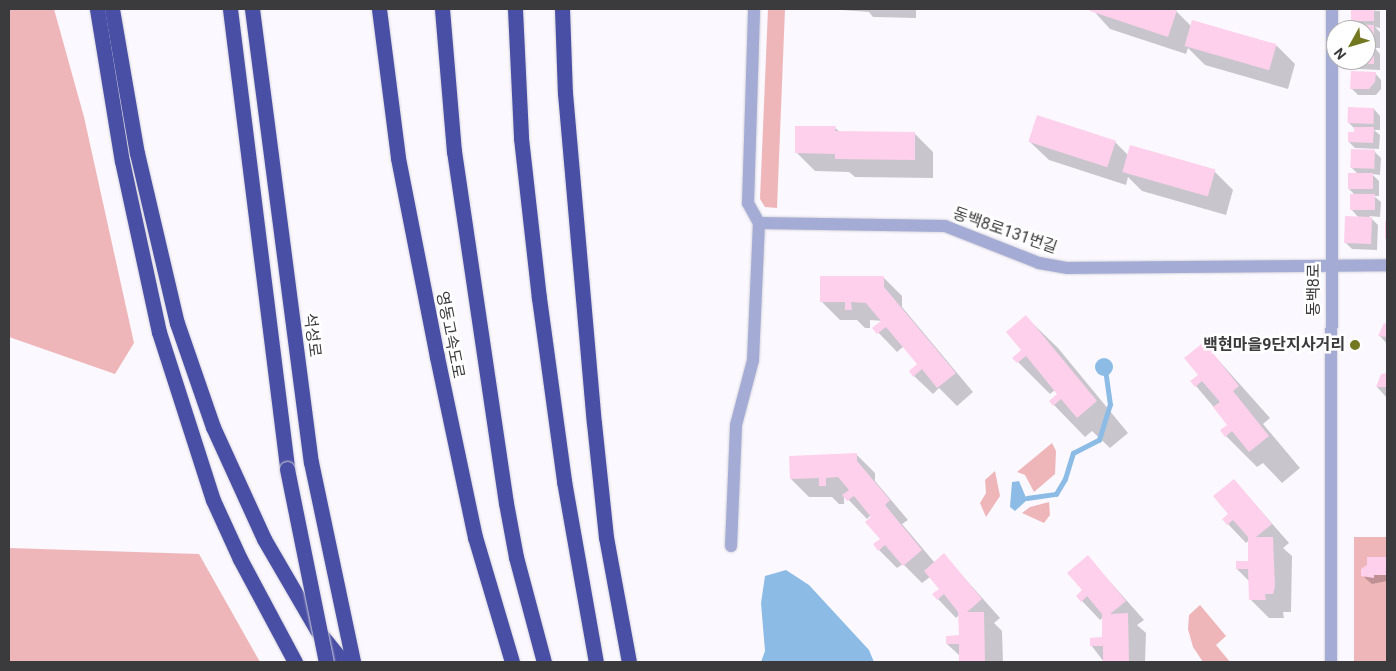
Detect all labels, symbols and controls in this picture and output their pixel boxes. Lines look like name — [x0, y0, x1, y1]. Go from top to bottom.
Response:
north arrow — [1326, 20, 1376, 70]
text: N — [1331, 45, 1349, 63]
street label: 동백8로131번길 — [950, 204, 1060, 258]
street label: 동백8로 — [1304, 263, 1324, 317]
street label: 영동고속도로 — [432, 290, 468, 380]
street label: 석성로 — [300, 312, 324, 358]
place label: 백현마을9단지사거리 — [1203, 335, 1345, 355]
marker: 백현마을9단지사거리 — [1349, 339, 1361, 351]

